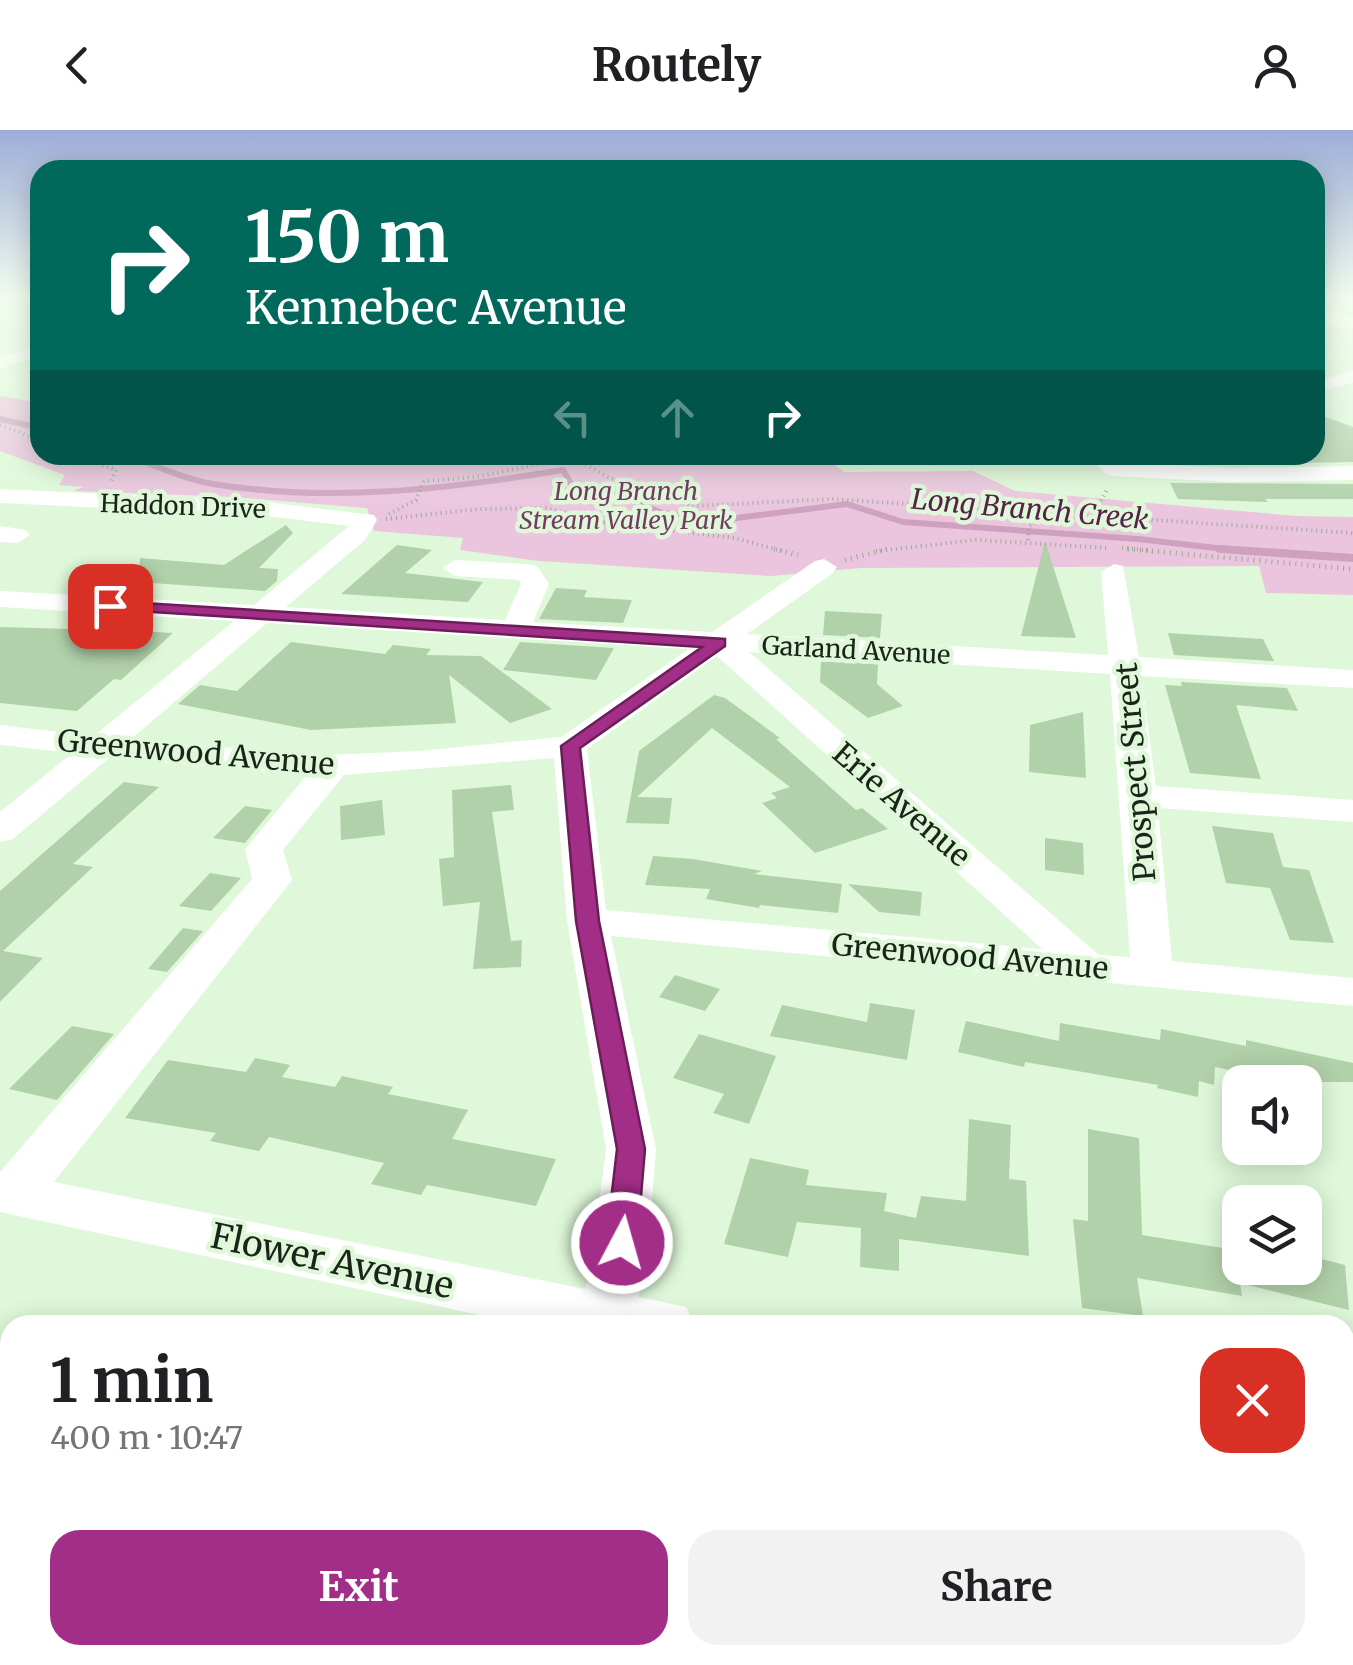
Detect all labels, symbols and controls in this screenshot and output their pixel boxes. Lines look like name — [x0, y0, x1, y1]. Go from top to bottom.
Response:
text: Routely — [592, 37, 761, 93]
icon: back — [50, 38, 105, 93]
icon: person — [1248, 38, 1303, 93]
text: 150 m — [245, 193, 449, 281]
icon: right — [80, 200, 210, 330]
text: Kennebec Avenue — [245, 280, 627, 336]
icon: left — [545, 390, 600, 445]
icon: ahead — [650, 390, 705, 445]
icon: right — [755, 390, 810, 445]
park label: Long Branch Stream Valley Park — [519, 475, 733, 536]
water label: Long Branch Creek — [910, 481, 1150, 537]
street label: Haddon Drive — [100, 487, 266, 525]
pin — [68, 564, 153, 649]
icon: arrive — [83, 579, 138, 634]
street label: Garland Avenue — [761, 629, 951, 671]
street label: Prospect Street — [1106, 661, 1163, 883]
street label: Greenwood Avenue — [56, 721, 336, 783]
street label: Erie Avenue — [825, 734, 979, 874]
street label: Greenwood Avenue — [830, 925, 1110, 987]
map controls — [1222, 1065, 1322, 1285]
button: sound — [1222, 1065, 1322, 1165]
button: layers — [1222, 1185, 1322, 1285]
position arrow — [570, 1191, 674, 1295]
street label: Flower Avenue — [207, 1214, 457, 1308]
text: 1 min — [50, 1343, 213, 1418]
button: close — [1200, 1348, 1305, 1453]
text: 400 m · 10:47 — [50, 1418, 243, 1458]
button: Exit — [50, 1530, 668, 1645]
button: Share — [688, 1530, 1305, 1645]

